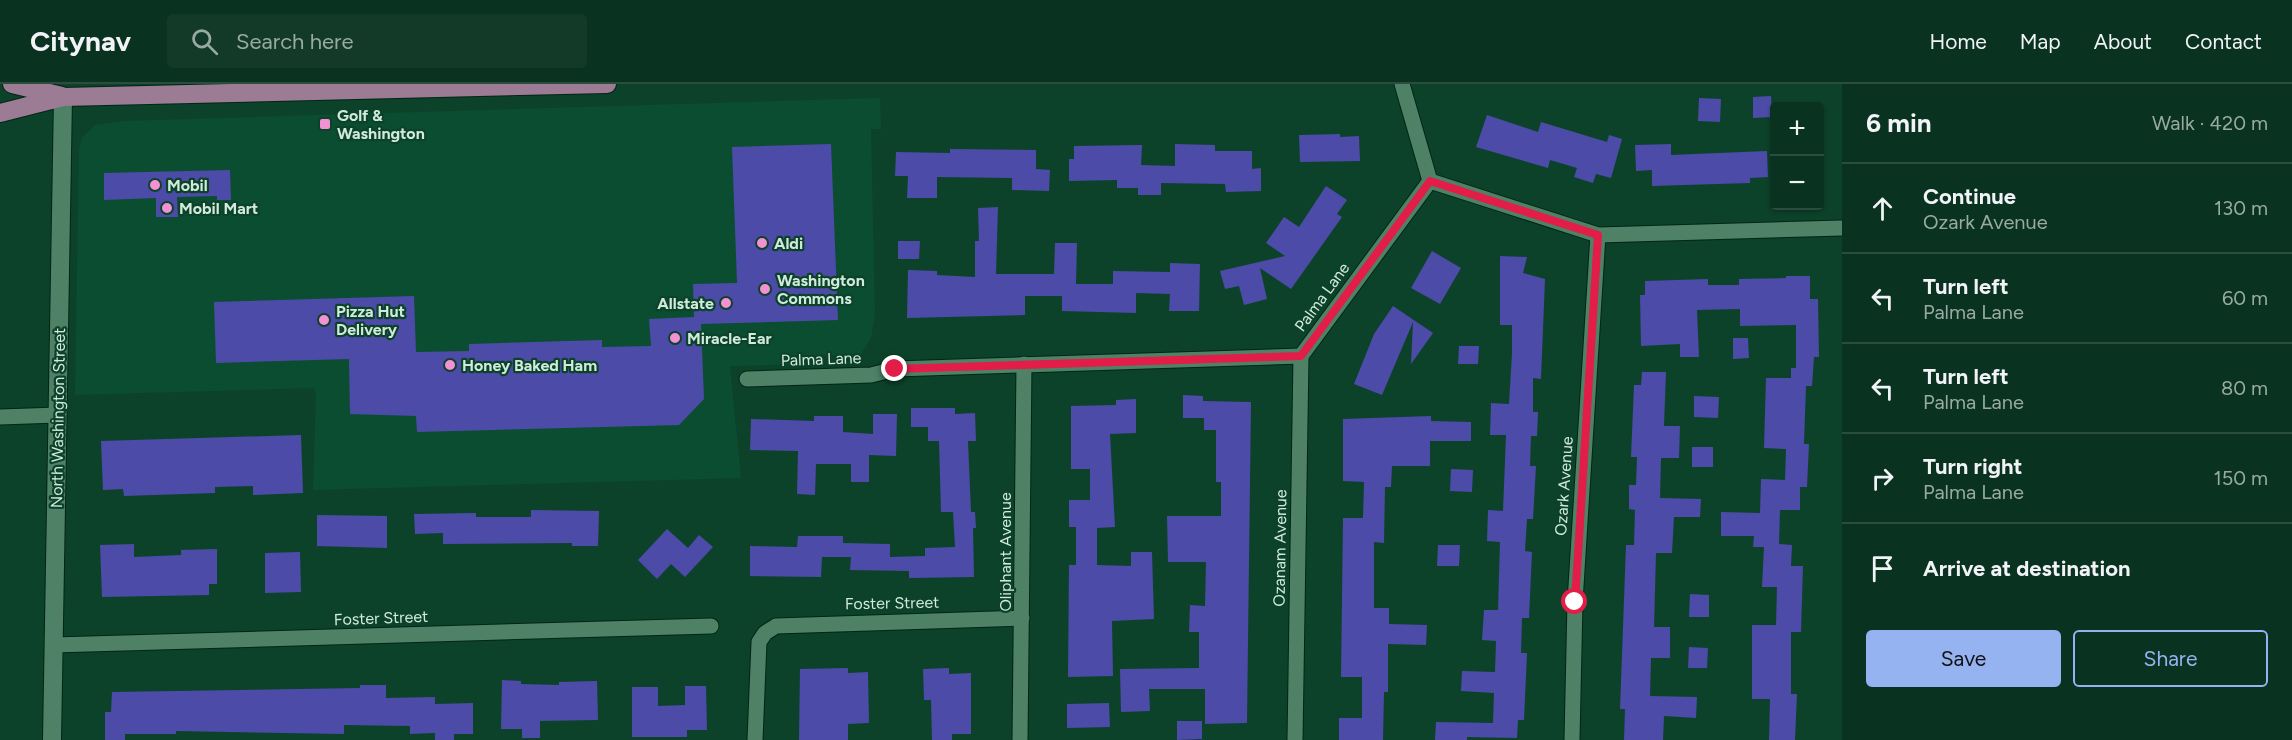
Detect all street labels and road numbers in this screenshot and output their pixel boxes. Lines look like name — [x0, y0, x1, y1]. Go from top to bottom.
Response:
street label: Palma Lane — [1291, 259, 1354, 335]
street label: North Washington Street — [47, 328, 69, 508]
street label: Palma Lane — [780, 348, 862, 370]
street label: Ozark Avenue — [1551, 435, 1577, 536]
street label: Ozanam Avenue — [1269, 489, 1291, 607]
street label: Oliphant Avenue — [996, 492, 1015, 612]
street label: Foster Street — [845, 593, 939, 613]
street label: Foster Street — [334, 607, 428, 629]

